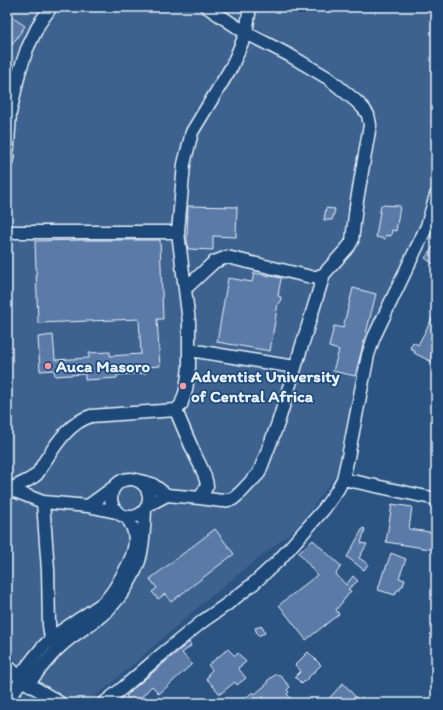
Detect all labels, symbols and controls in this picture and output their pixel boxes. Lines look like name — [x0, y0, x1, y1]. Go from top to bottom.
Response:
place label: Auca Masoro — [55, 356, 150, 376]
marker: Auca Masoro — [43, 361, 53, 371]
place label: Adventist University of Central Africa — [190, 366, 341, 406]
marker: Adventist University of Central Africa — [178, 381, 188, 391]

